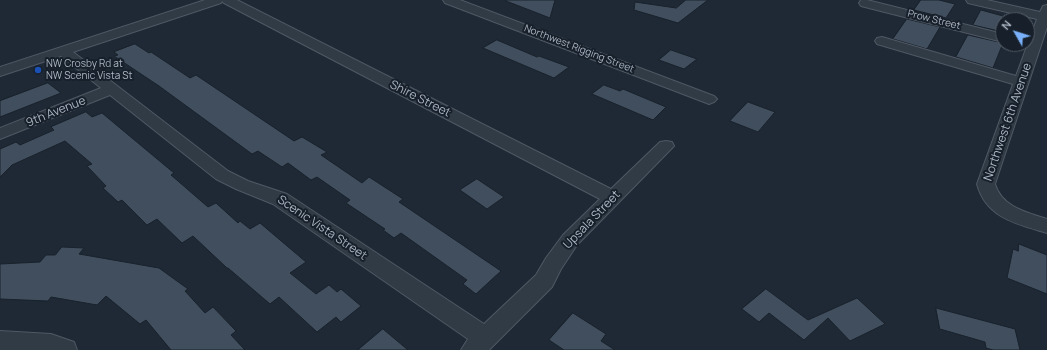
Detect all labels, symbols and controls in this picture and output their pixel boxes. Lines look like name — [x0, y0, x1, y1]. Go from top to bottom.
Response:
street label: Prow Street — [906, 8, 962, 32]
north arrow — [995, 12, 1035, 52]
text: N — [998, 17, 1014, 33]
street label: Northwest Rigging Street — [522, 22, 636, 76]
place label: NW Crosby Rd at NW Scenic Vista St — [46, 58, 132, 82]
street label: Northwest 6th Avenue — [981, 61, 1035, 183]
marker: NW Crosby Rd at NW Scenic Vista St — [33, 65, 43, 75]
street label: Shire Street — [387, 78, 453, 120]
street label: 9th Avenue — [24, 94, 88, 130]
street label: Upsala Street — [561, 188, 623, 252]
street label: Scenic Vista Street — [274, 193, 370, 263]

